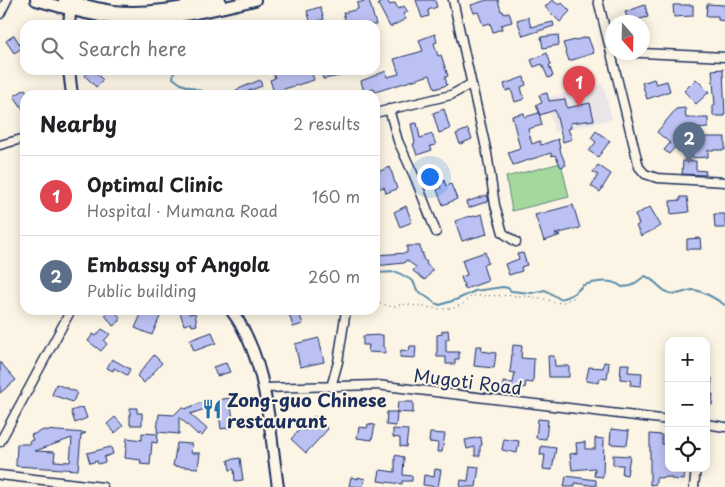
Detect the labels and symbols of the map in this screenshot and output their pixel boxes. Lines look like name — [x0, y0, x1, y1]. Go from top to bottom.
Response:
north arrow — [605, 15, 650, 60]
pin: 1 — [563, 66, 595, 107]
pin: 2 — [673, 122, 705, 163]
your location — [417, 164, 443, 190]
street label: Mugoti Road — [412, 361, 524, 401]
place label: Zong-guo Chinese restaurant — [227, 386, 387, 434]
restaurant icon: Zong-guo Chinese restaurant — [201, 398, 223, 420]

